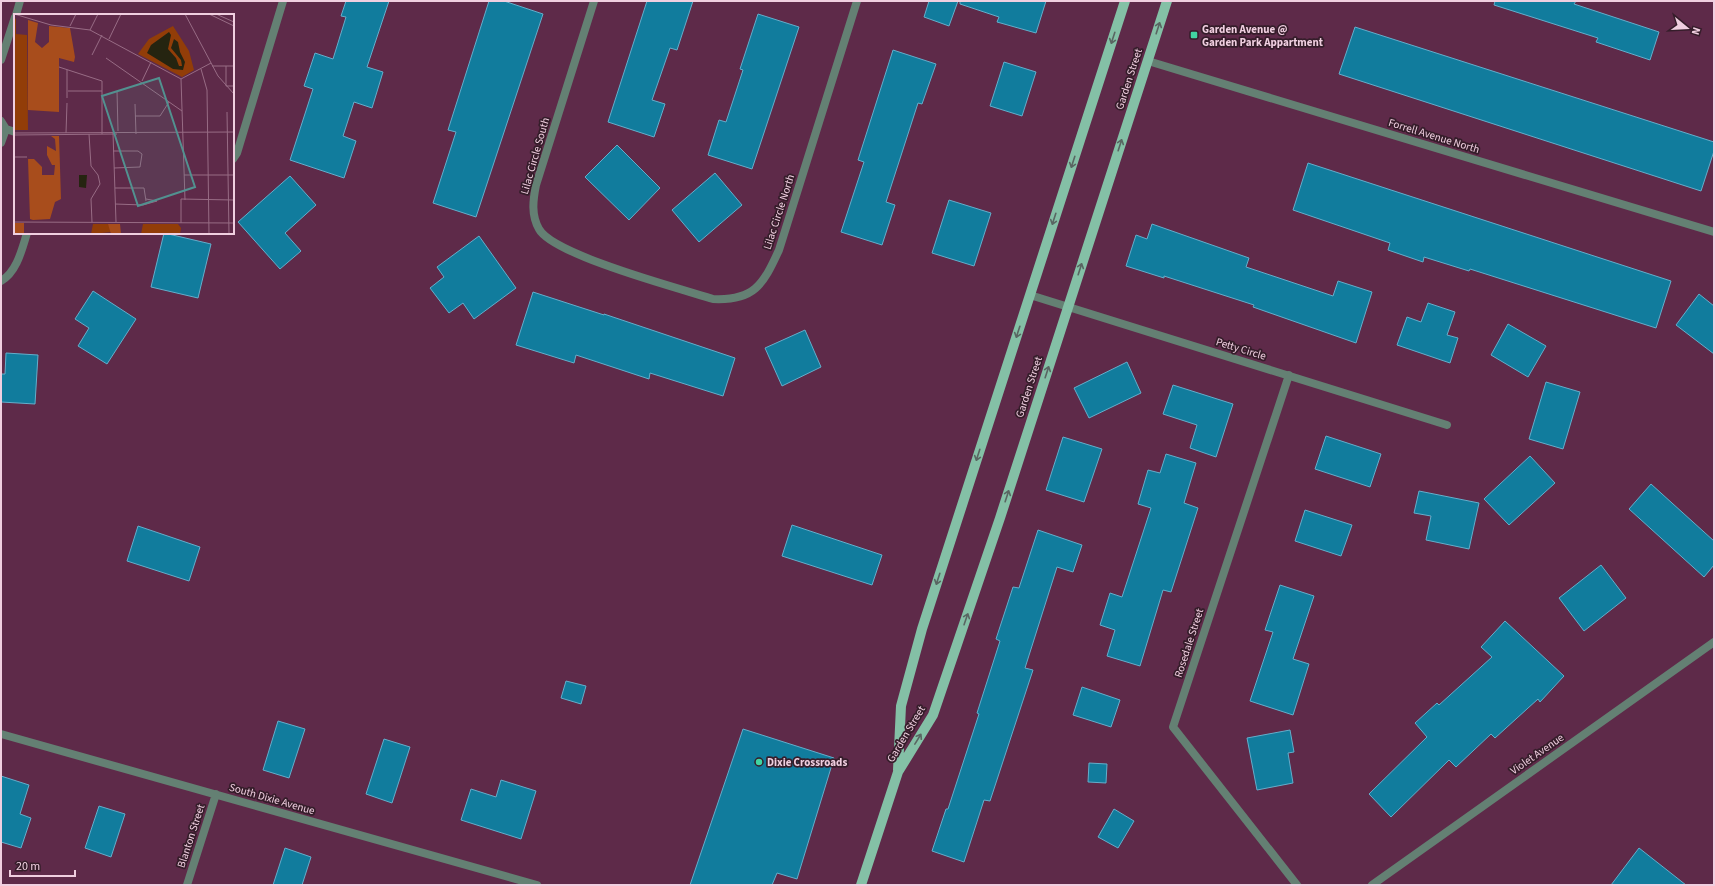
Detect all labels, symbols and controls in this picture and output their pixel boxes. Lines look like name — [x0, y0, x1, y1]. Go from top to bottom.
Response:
north arrow — [1667, 8, 1707, 48]
inset map — [14, 14, 234, 234]
one-way arrow — [1155, 21, 1162, 34]
place label: Garden Avenue @ Garden Park Appartment — [1202, 22, 1324, 50]
text: N — [1688, 25, 1704, 37]
marker: Garden Avenue @ Garden Park Appartment — [1189, 30, 1199, 40]
one-way arrow — [1109, 31, 1116, 44]
street label: Garden Street — [1112, 46, 1146, 111]
street label: Forrell Avenue North — [1387, 115, 1481, 157]
street label: Lilac Circle South — [517, 116, 553, 196]
one-way arrow — [1117, 139, 1124, 152]
one-way arrow — [1069, 155, 1076, 168]
street label: Lilac Circle North — [760, 172, 798, 252]
one-way arrow — [1050, 212, 1057, 225]
one-way arrow — [1077, 263, 1084, 276]
one-way arrow — [1014, 325, 1021, 338]
street label: Petty Circle — [1214, 334, 1268, 364]
street label: Garden Street — [1012, 354, 1046, 419]
one-way arrow — [1044, 366, 1051, 379]
one-way arrow — [974, 449, 981, 462]
one-way arrow — [1004, 489, 1011, 502]
one-way arrow — [934, 572, 941, 585]
street label: Rosedale Street — [1171, 606, 1207, 679]
one-way arrow — [962, 613, 970, 625]
street label: Garden Street — [883, 703, 929, 765]
street label: Violet Avenue — [1507, 730, 1567, 778]
one-way arrow — [915, 733, 923, 745]
place label: Dixie Crossroads — [767, 755, 847, 770]
marker: Dixie Crossroads — [754, 757, 764, 767]
street label: South Dixie Avenue — [227, 780, 317, 819]
street label: Blanton Street — [174, 802, 208, 870]
scale bar — [10, 852, 75, 878]
text: 20 m — [16, 858, 40, 875]

